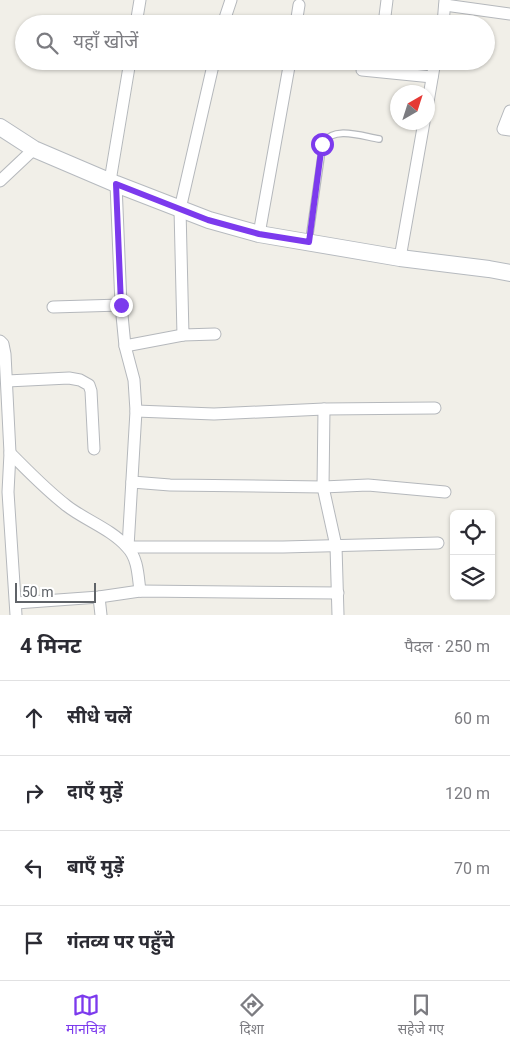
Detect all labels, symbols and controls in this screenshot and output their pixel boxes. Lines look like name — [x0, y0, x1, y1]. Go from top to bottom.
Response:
search box — [15, 15, 495, 70]
icon: search — [33, 29, 61, 57]
text: यहाँ खोजें — [73, 30, 138, 53]
north arrow — [390, 85, 435, 130]
route start — [311, 133, 334, 156]
route end — [110, 294, 133, 317]
map controls — [450, 510, 495, 600]
button: locate — [450, 510, 495, 555]
button: layers — [450, 555, 495, 600]
scale bar — [15, 580, 96, 603]
text: 50 m — [22, 584, 54, 600]
text: 4 मिनट — [20, 634, 81, 658]
text: पैदल · 250 m — [404, 637, 490, 656]
icon: ahead — [20, 704, 48, 732]
text: सीधे चलें — [67, 705, 132, 728]
text: 60 m — [454, 709, 490, 728]
icon: right — [20, 779, 48, 807]
text: दाएँ मुड़ें — [67, 780, 123, 803]
text: 120 m — [445, 784, 490, 803]
icon: left — [20, 854, 48, 882]
text: बाएँ मुड़ें — [67, 855, 124, 878]
text: 70 m — [454, 859, 490, 878]
icon: arrive — [20, 929, 48, 957]
text: गंतव्य पर पहुँचे — [67, 930, 174, 953]
tab: मानचित्र — [66, 991, 106, 1040]
tab: दिशा — [238, 991, 266, 1040]
tab: सहेजे गए — [398, 991, 444, 1040]

